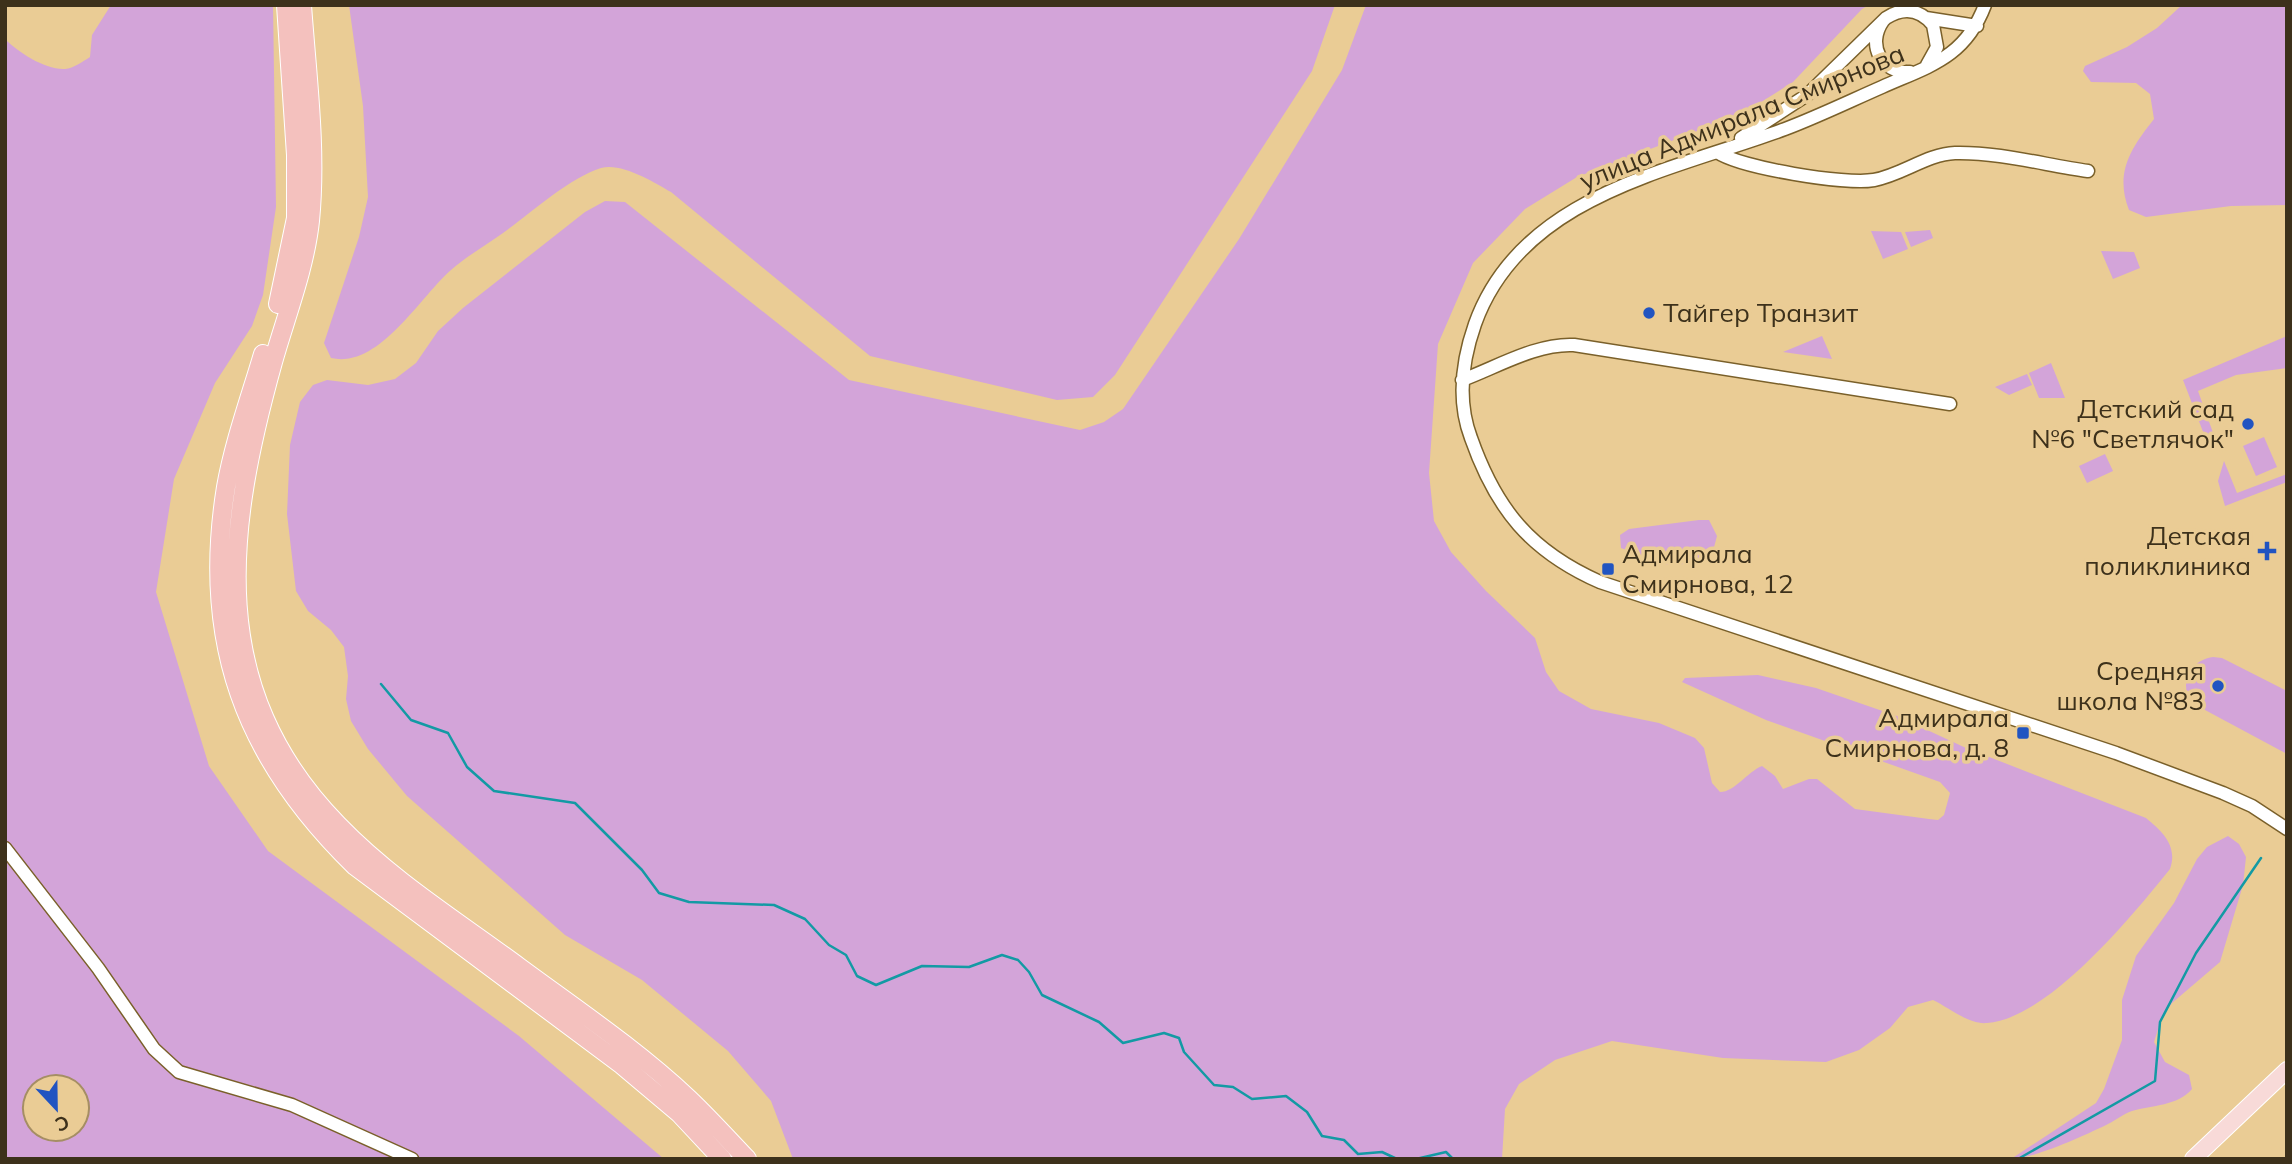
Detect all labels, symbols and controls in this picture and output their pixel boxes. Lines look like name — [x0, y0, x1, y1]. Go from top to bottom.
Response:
street label: улица Адмирала Смирнова — [1574, 36, 1909, 197]
place label: Тайгер Транзит — [1663, 296, 1858, 329]
marker: Тайгер Транзит — [1641, 305, 1657, 321]
place label: Детский сад №6 "Светлячок" — [2031, 392, 2234, 455]
marker: Детский сад №6 "Светлячок" — [2240, 416, 2256, 432]
place label: Детская поликлиника — [2084, 519, 2251, 582]
place label: Адмирала Смирнова, 12 — [1622, 537, 1794, 600]
marker: Детская поликлиника — [2257, 541, 2277, 561]
marker: Адмирала Смирнова, 12 — [1600, 561, 1616, 577]
place label: Средняя школа №83 — [2057, 654, 2204, 717]
marker: Средняя школа №83 — [2210, 678, 2226, 694]
place label: Адмирала Смирнова, д. 8 — [1825, 701, 2009, 764]
marker: Адмирала Смирнова, д. 8 — [2015, 725, 2031, 741]
north arrow — [21, 1073, 91, 1143]
text: С — [52, 1110, 73, 1137]

